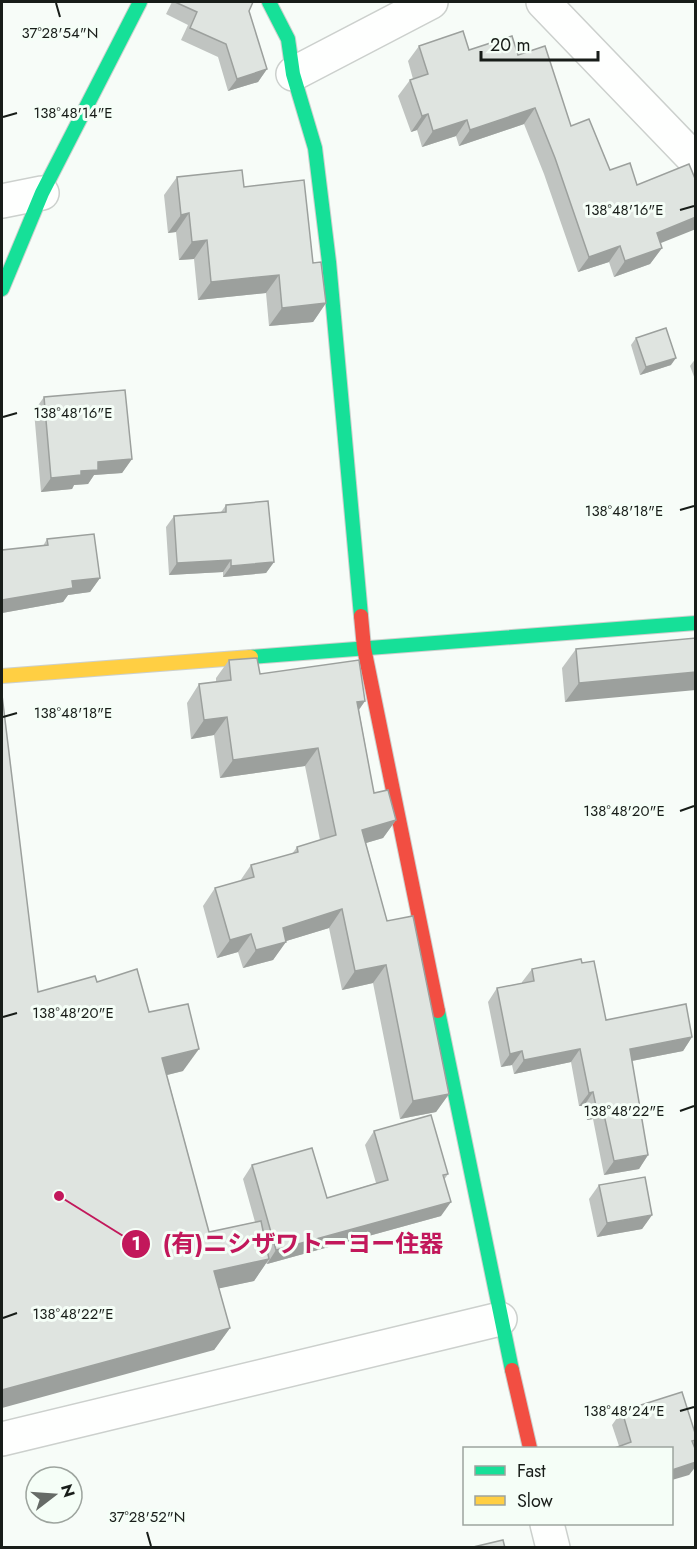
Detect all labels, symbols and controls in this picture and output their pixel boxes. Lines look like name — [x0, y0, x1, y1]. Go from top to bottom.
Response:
text: 37°28'54"N — [22, 22, 98, 44]
scale bar — [481, 24, 598, 62]
text: 20 m — [490, 32, 530, 58]
text: 138°48'14"E — [33, 102, 113, 124]
text: 138°48'16"E — [584, 199, 664, 221]
text: 138°48'16"E — [33, 402, 113, 424]
text: 138°48'18"E — [585, 500, 663, 522]
text: 138°48'18"E — [34, 702, 112, 724]
text: 138°48'20"E — [583, 800, 665, 822]
text: 138°48'20"E — [32, 1002, 114, 1024]
text: 138°48'22"E — [584, 1100, 664, 1122]
callout: (有)ニシザワトーヨー住器 — [121, 1223, 455, 1265]
text: (有)ニシザワトーヨー住器 — [163, 1226, 443, 1261]
text: 1 — [131, 1231, 141, 1257]
text: 138°48'22"E — [33, 1303, 113, 1325]
text: 138°48'24"E — [583, 1400, 665, 1422]
legend — [463, 1447, 673, 1525]
text: Fast — [517, 1458, 546, 1484]
north arrow — [24, 1465, 84, 1525]
text: N — [55, 1481, 81, 1500]
text: Slow — [517, 1488, 554, 1514]
text: 37°28'52"N — [109, 1506, 185, 1528]

